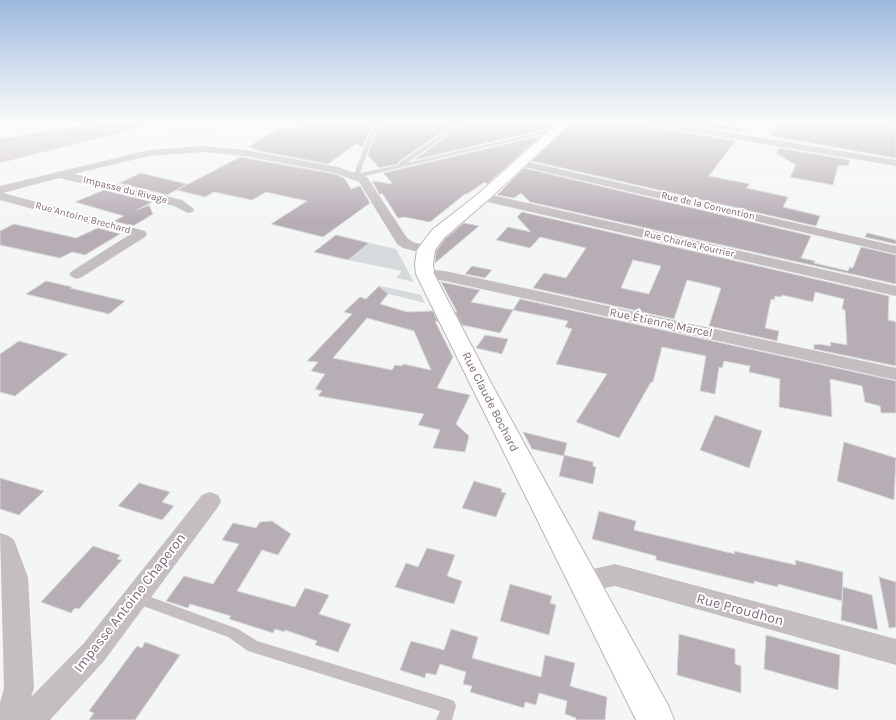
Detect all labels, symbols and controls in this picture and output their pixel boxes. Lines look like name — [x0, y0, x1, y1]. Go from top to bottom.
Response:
street label: Impasse du Rivage — [82, 174, 168, 206]
street label: Rue de la Convention — [660, 189, 756, 223]
street label: Rue Antoine Brechard — [34, 199, 132, 237]
street label: Rue Charles Fourrier — [643, 228, 735, 260]
street label: Rue Étienne Marcel — [608, 305, 714, 341]
street label: Rue Claude Bochard — [459, 350, 521, 454]
street label: Impasse Antoine Chaperon — [70, 530, 190, 676]
street label: Rue Proudhon — [695, 590, 785, 630]

